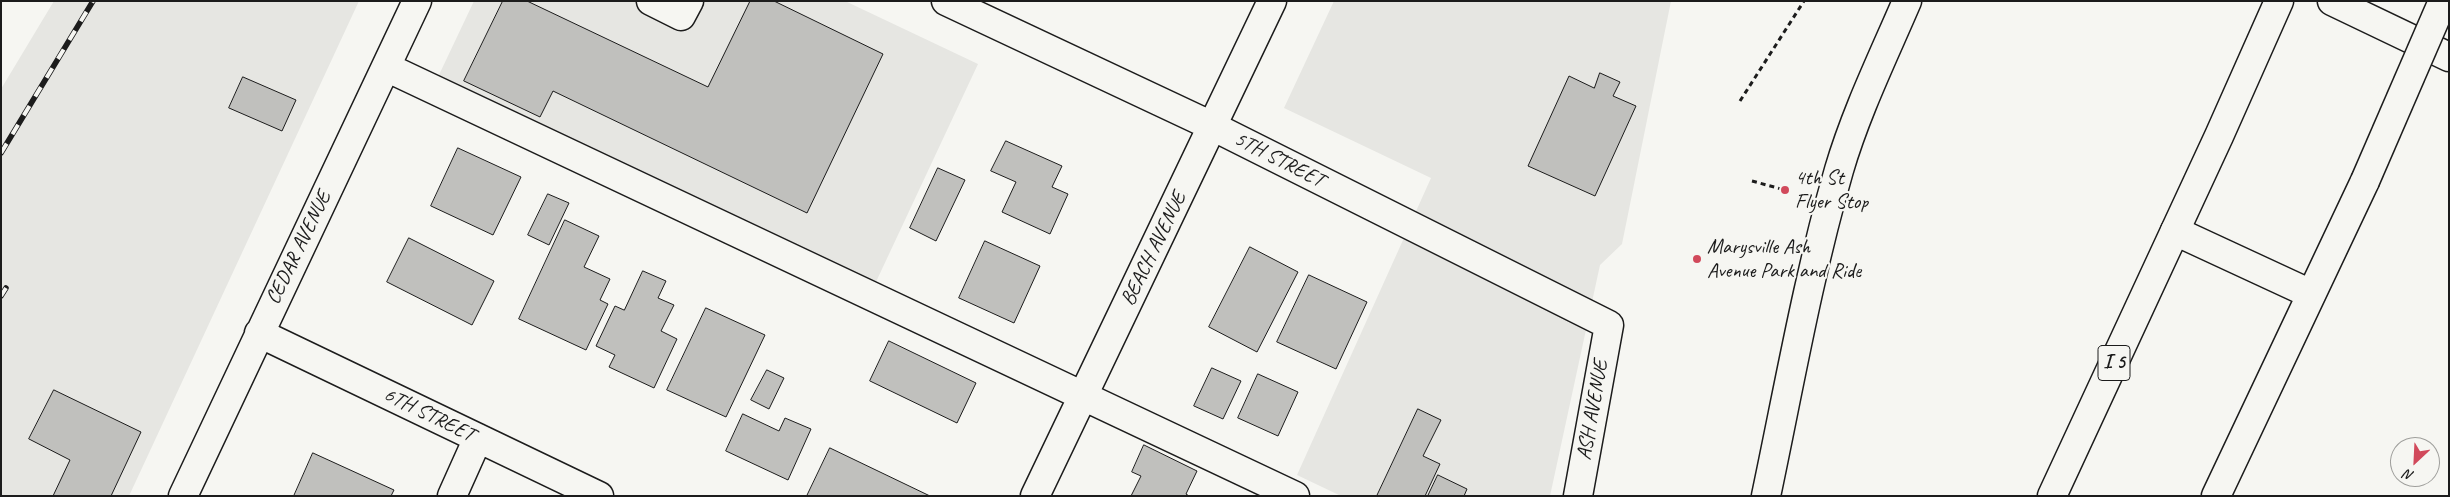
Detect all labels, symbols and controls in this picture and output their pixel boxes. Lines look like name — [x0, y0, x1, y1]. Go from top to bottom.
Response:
street label: 5TH STREET — [1230, 127, 1328, 193]
place label: 4th St Flyer Stop — [1795, 165, 1868, 215]
marker: 4th St Flyer Stop — [1779, 184, 1791, 196]
street label: CEDAR AVENUE — [261, 187, 337, 309]
street label: BEACH AVENUE — [1116, 188, 1192, 310]
place label: Marysville Ash Avenue Park and Ride — [1707, 234, 1861, 284]
marker: Marysville Ash Avenue Park and Ride — [1691, 253, 1703, 265]
road number: I 5 — [2098, 346, 2130, 380]
street label: ASH AVENUE — [1572, 358, 1614, 462]
street label: 6TH STREET — [379, 382, 479, 448]
north arrow — [2390, 437, 2440, 487]
text: N — [2401, 466, 2416, 485]

